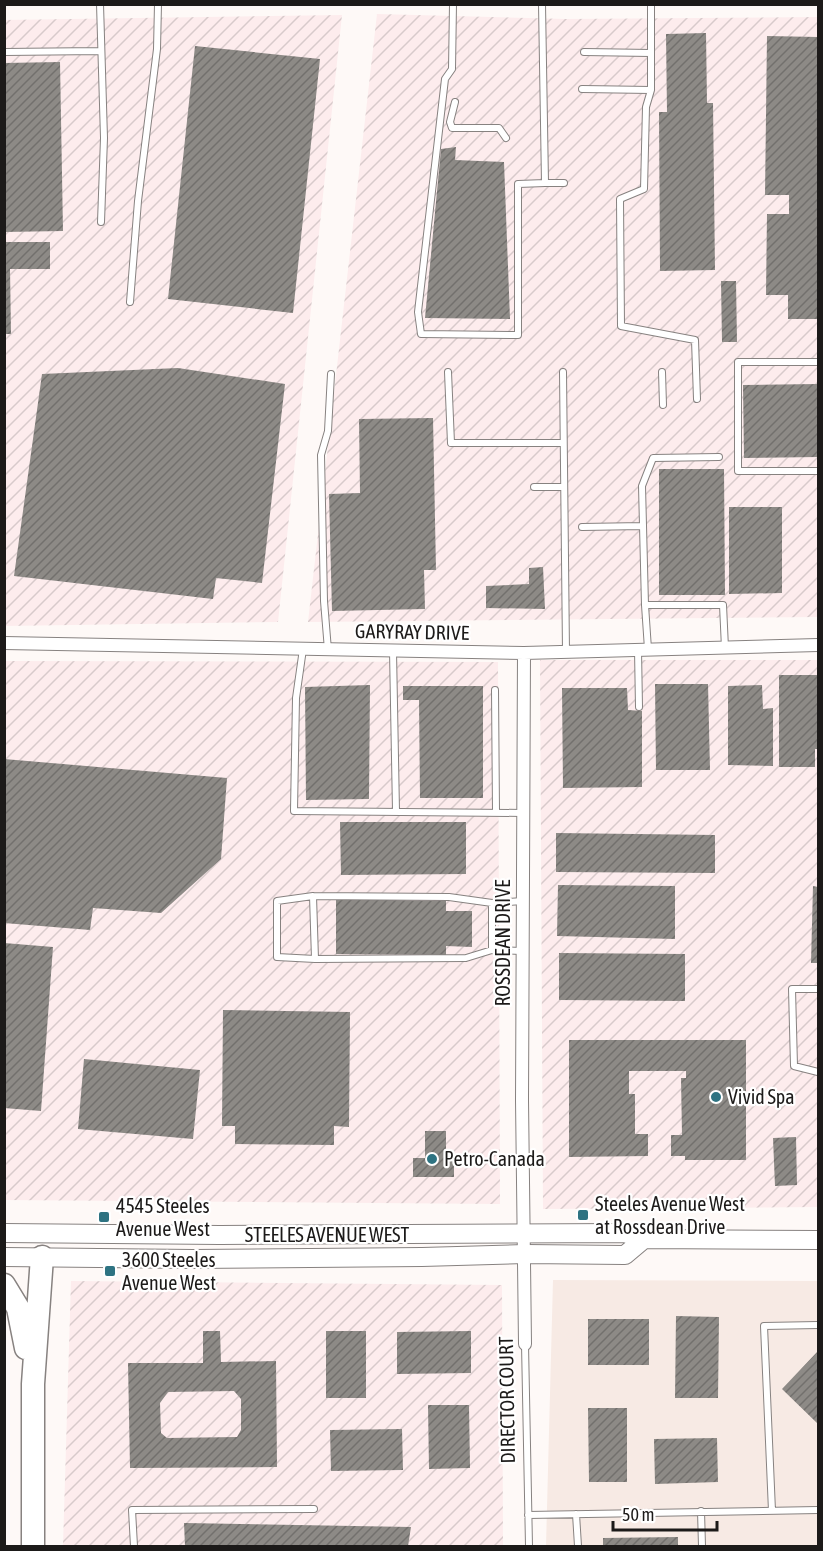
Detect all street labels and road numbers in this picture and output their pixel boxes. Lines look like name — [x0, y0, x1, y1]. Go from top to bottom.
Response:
street label: GARYRAY DRIVE — [355, 619, 470, 644]
street label: ROSSDEAN DRIVE — [491, 879, 514, 1006]
street label: STEELES AVENUE WEST — [245, 1223, 409, 1246]
street label: DIRECTOR COURT — [494, 1336, 519, 1464]

